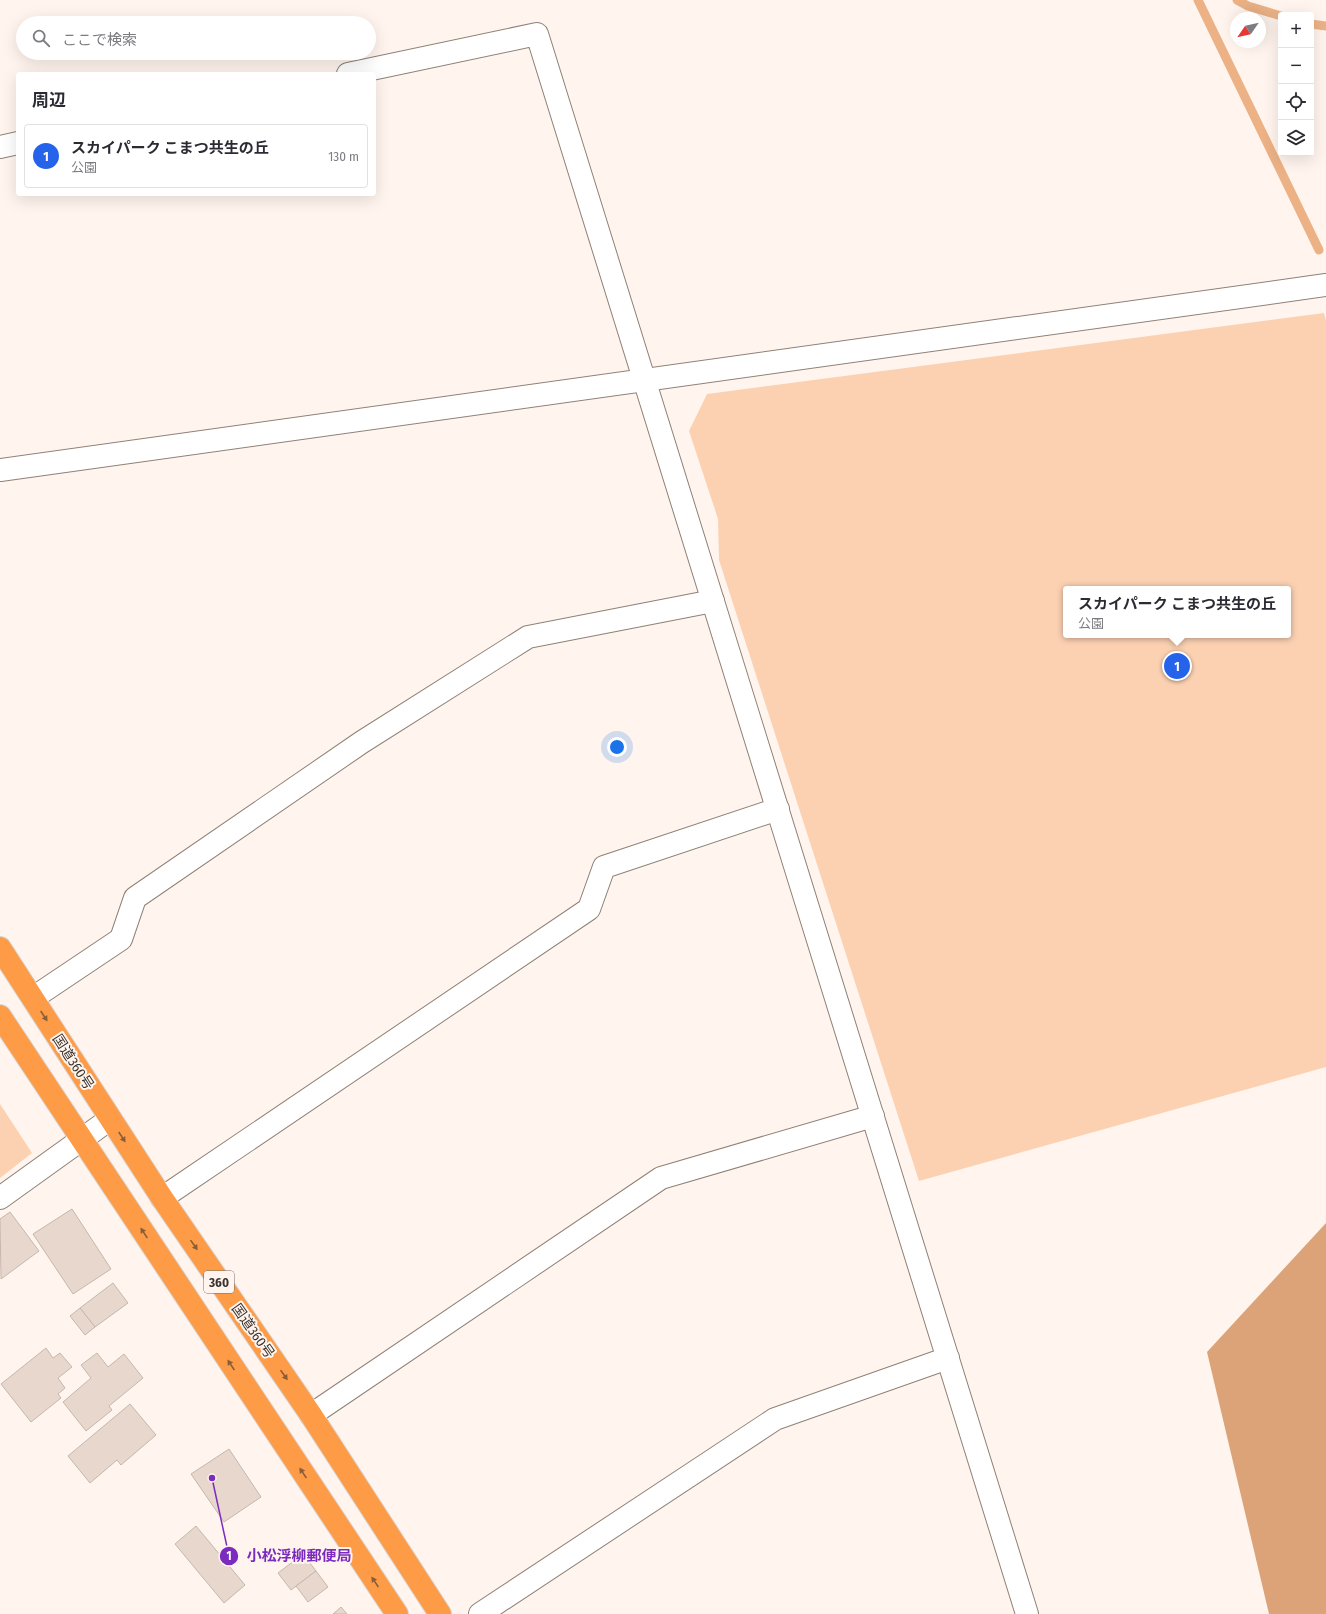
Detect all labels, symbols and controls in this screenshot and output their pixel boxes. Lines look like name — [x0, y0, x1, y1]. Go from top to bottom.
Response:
north arrow — [1230, 12, 1266, 48]
map controls — [1278, 12, 1314, 156]
button: + — [1278, 12, 1314, 48]
search box — [16, 16, 376, 60]
icon: search — [30, 27, 52, 49]
text: ここで検索 — [62, 31, 137, 49]
button: − — [1278, 48, 1314, 84]
button: locate — [1278, 84, 1314, 120]
text: 周辺 — [32, 90, 66, 111]
button: layers — [1278, 120, 1314, 156]
text: スカイパーク こまつ共生の丘 — [71, 139, 269, 157]
text: 1 — [43, 149, 49, 164]
text: 130 m — [328, 149, 359, 164]
text: 公園 — [71, 160, 97, 175]
popup — [1063, 586, 1291, 638]
text: スカイパーク こまつ共生の丘 — [1078, 595, 1276, 613]
text: 公園 — [1078, 616, 1104, 631]
pin: 1 — [1164, 651, 1190, 681]
your location — [607, 737, 627, 757]
one-way arrow — [40, 1011, 48, 1021]
street label: 国道360号 — [49, 1031, 97, 1093]
one-way arrow — [118, 1132, 126, 1142]
one-way arrow — [140, 1228, 148, 1239]
one-way arrow — [190, 1240, 198, 1250]
road number: 360 — [204, 1271, 234, 1293]
street label: 国道360号 — [228, 1301, 278, 1361]
one-way arrow — [227, 1360, 235, 1370]
one-way arrow — [280, 1370, 288, 1381]
one-way arrow — [299, 1468, 307, 1478]
callout: 小松浮柳郵便局 — [219, 1542, 360, 1569]
text: 小松浮柳郵便局 — [246, 1547, 352, 1565]
text: 1 — [226, 1549, 232, 1563]
one-way arrow — [371, 1576, 379, 1587]

